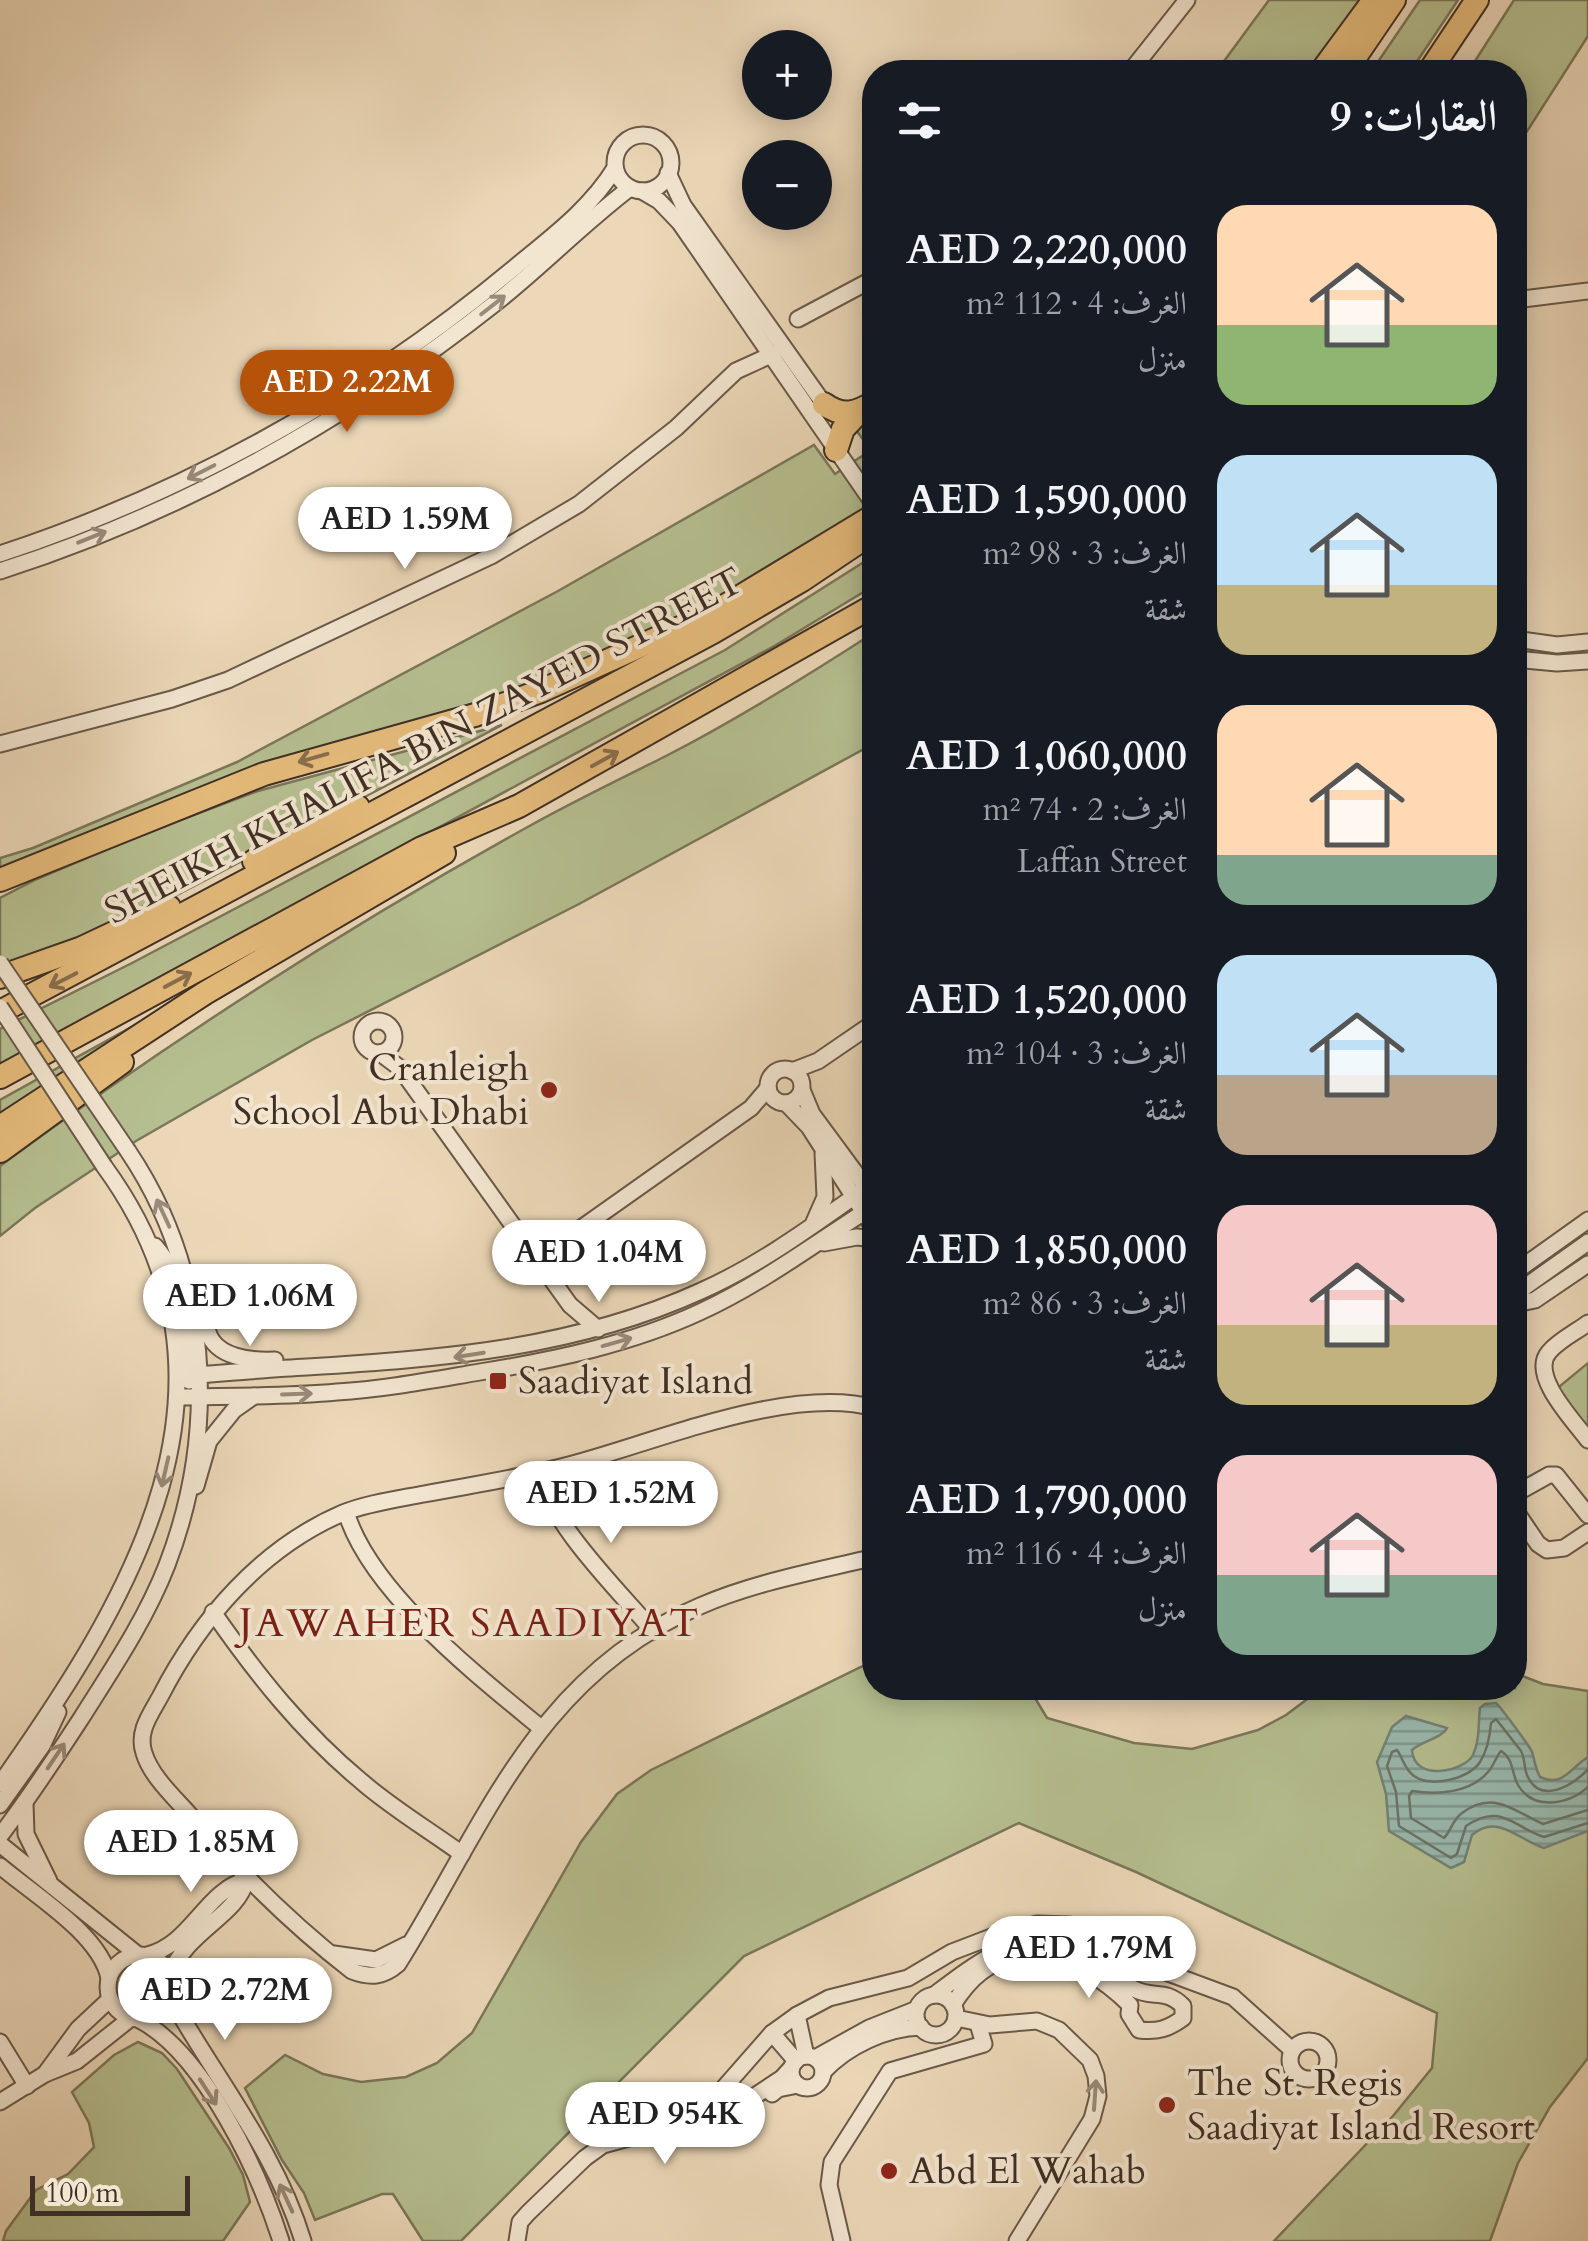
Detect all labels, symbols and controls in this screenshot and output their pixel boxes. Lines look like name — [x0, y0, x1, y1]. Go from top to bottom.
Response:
map controls — [742, 30, 832, 230]
button: + — [742, 30, 832, 120]
text: العقارات: 9 — [1330, 88, 1497, 145]
icon: filters — [892, 93, 947, 148]
button: − — [742, 140, 832, 230]
text: AED 2,220,000 — [906, 221, 1187, 278]
icon: home — [1297, 245, 1417, 365]
text: الغرف: 4 · 112 m² — [966, 282, 1187, 326]
one-way arrow — [479, 294, 505, 316]
text: منزل — [1138, 338, 1187, 382]
pin: AED 2.22M — [233, 350, 461, 435]
text: AED 2.22M — [262, 360, 432, 404]
one-way arrow — [187, 463, 217, 482]
text: AED 1,590,000 — [906, 471, 1187, 528]
pin: AED 1.59M — [291, 487, 519, 572]
icon: home — [1297, 495, 1417, 615]
text: AED 1.59M — [320, 497, 490, 541]
one-way arrow — [76, 527, 106, 545]
text: الغرف: 3 · 98 m² — [983, 532, 1187, 576]
street label: SHEIKH KHALIFA BIN ZAYED STREET — [96, 555, 752, 937]
text: شقة — [1145, 588, 1187, 632]
text: AED 1,060,000 — [906, 727, 1187, 784]
icon: home — [1297, 745, 1417, 865]
one-way arrow — [590, 749, 619, 769]
one-way arrow — [298, 750, 329, 768]
text: الغرف: 2 · 74 m² — [983, 788, 1187, 832]
text: Laffan Street — [1017, 840, 1187, 884]
one-way arrow — [162, 969, 192, 989]
one-way arrow — [49, 971, 79, 990]
text: AED 1,520,000 — [906, 971, 1187, 1028]
icon: home — [1297, 995, 1417, 1115]
text: الغرف: 3 · 104 m² — [966, 1032, 1187, 1076]
place label: Cranleigh School Abu Dhabi — [233, 1042, 529, 1138]
marker: Cranleigh School Abu Dhabi — [538, 1079, 560, 1101]
text: شقة — [1145, 1088, 1187, 1132]
one-way arrow — [153, 1198, 171, 1229]
pin: AED 1.04M — [485, 1220, 713, 1305]
text: AED 1,850,000 — [906, 1221, 1187, 1278]
text: AED 1.04M — [514, 1230, 684, 1274]
icon: home — [1297, 1245, 1417, 1365]
pin: AED 1.06M — [136, 1264, 364, 1349]
text: AED 1.06M — [165, 1274, 335, 1318]
text: الغرف: 3 · 86 m² — [983, 1282, 1187, 1326]
one-way arrow — [601, 1332, 632, 1351]
text: شقة — [1145, 1338, 1187, 1382]
one-way arrow — [453, 1346, 486, 1364]
place label: Saadiyat Island — [518, 1355, 753, 1407]
marker: Saadiyat Island — [487, 1370, 509, 1392]
one-way arrow — [280, 1385, 312, 1404]
one-way arrow — [155, 1455, 173, 1487]
pin: AED 1.52M — [497, 1461, 725, 1546]
text: AED 1.52M — [526, 1471, 696, 1515]
text: AED 1,790,000 — [906, 1471, 1187, 1528]
icon: home — [1297, 1495, 1417, 1615]
text: الغرف: 4 · 116 m² — [966, 1532, 1187, 1576]
text: منزل — [1138, 1588, 1187, 1632]
district label: JAWAHER SAADIYAT — [234, 1596, 701, 1651]
one-way arrow — [45, 1742, 66, 1770]
pin: AED 1.85M — [77, 1810, 305, 1895]
text: AED 1.85M — [106, 1820, 276, 1864]
pin: AED 1.79M — [975, 1916, 1203, 2001]
text: AED 1.79M — [1004, 1926, 1174, 1970]
pin: AED 2.72M — [111, 1958, 339, 2043]
text: AED 2.72M — [140, 1968, 310, 2012]
place label: The St. Regis Saadiyat Island Resort — [1187, 2057, 1535, 2153]
one-way arrow — [198, 2077, 219, 2105]
one-way arrow — [1086, 2080, 1105, 2112]
pin: AED 954K — [562, 2082, 768, 2167]
text: AED 954K — [587, 2092, 743, 2136]
marker: The St. Regis Saadiyat Island Resort — [1156, 2094, 1178, 2116]
place label: Abd El Wahab — [909, 2145, 1146, 2197]
marker: Abd El Wahab — [878, 2160, 900, 2182]
scale bar — [30, 2171, 190, 2216]
text: 100 m — [45, 2174, 119, 2212]
one-way arrow — [275, 2184, 294, 2214]

